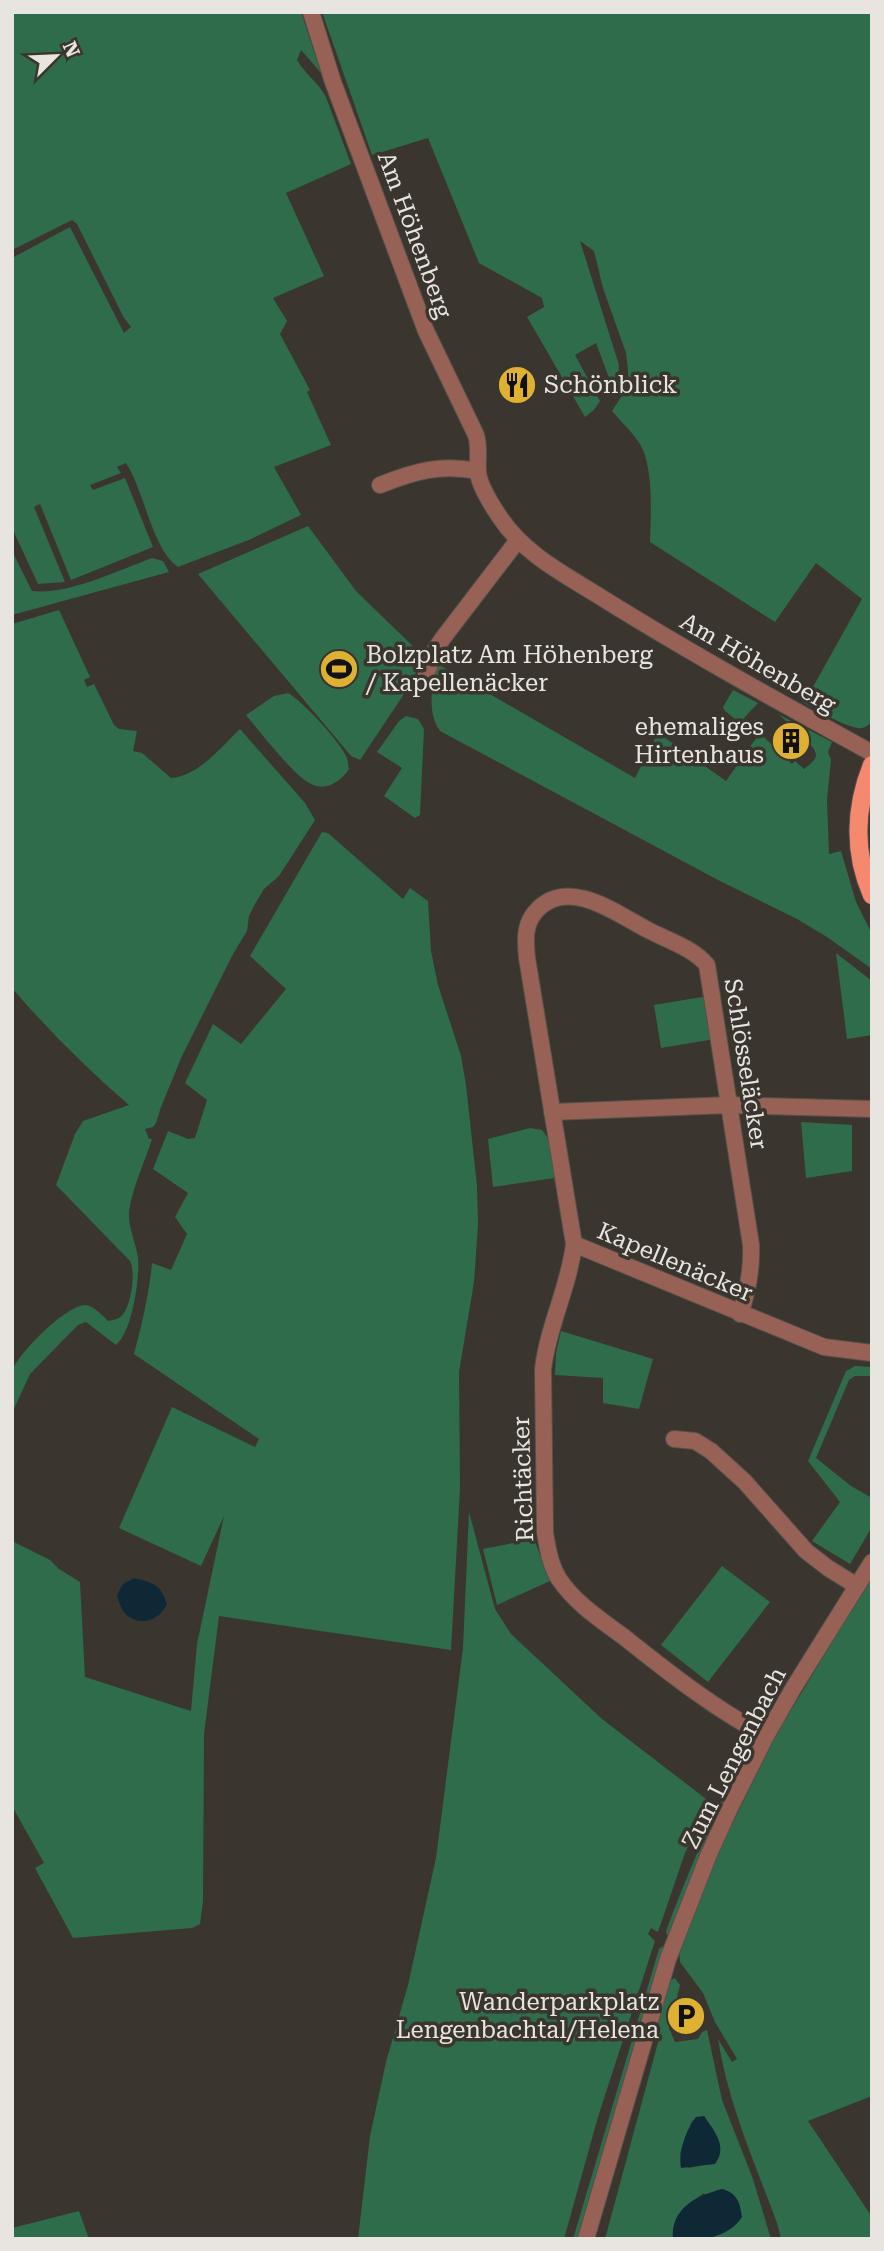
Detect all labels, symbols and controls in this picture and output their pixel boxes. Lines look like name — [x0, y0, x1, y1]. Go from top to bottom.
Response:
north arrow — [21, 21, 91, 91]
text: N — [58, 38, 85, 61]
street label: Am Höhenberg — [372, 148, 458, 322]
restaurant icon: Schönblick — [496, 364, 538, 406]
place label: Schönblick — [544, 371, 677, 399]
street label: Am Höhenberg — [675, 607, 841, 719]
place label: Bolzplatz Am Höhenberg / Kapellenäcker — [365, 641, 653, 697]
sports icon: Bolzplatz Am Höhenberg / Kapellenäcker — [318, 648, 360, 690]
place label: ehemaliges Hirtenhaus — [634, 713, 764, 769]
building icon: ehemaliges Hirtenhaus — [770, 720, 812, 762]
street label: Schlösseläcker — [719, 977, 773, 1152]
street label: Kapellenäcker — [593, 1217, 757, 1307]
street label: Richtäcker — [507, 1416, 539, 1542]
street label: Zum Lengenbach — [676, 1663, 792, 1853]
place label: Wanderparkplatz Lengenbachtal/Helena — [396, 1988, 659, 2044]
parking icon: Wanderparkplatz Lengenbachtal/Helena — [665, 1995, 707, 2037]

